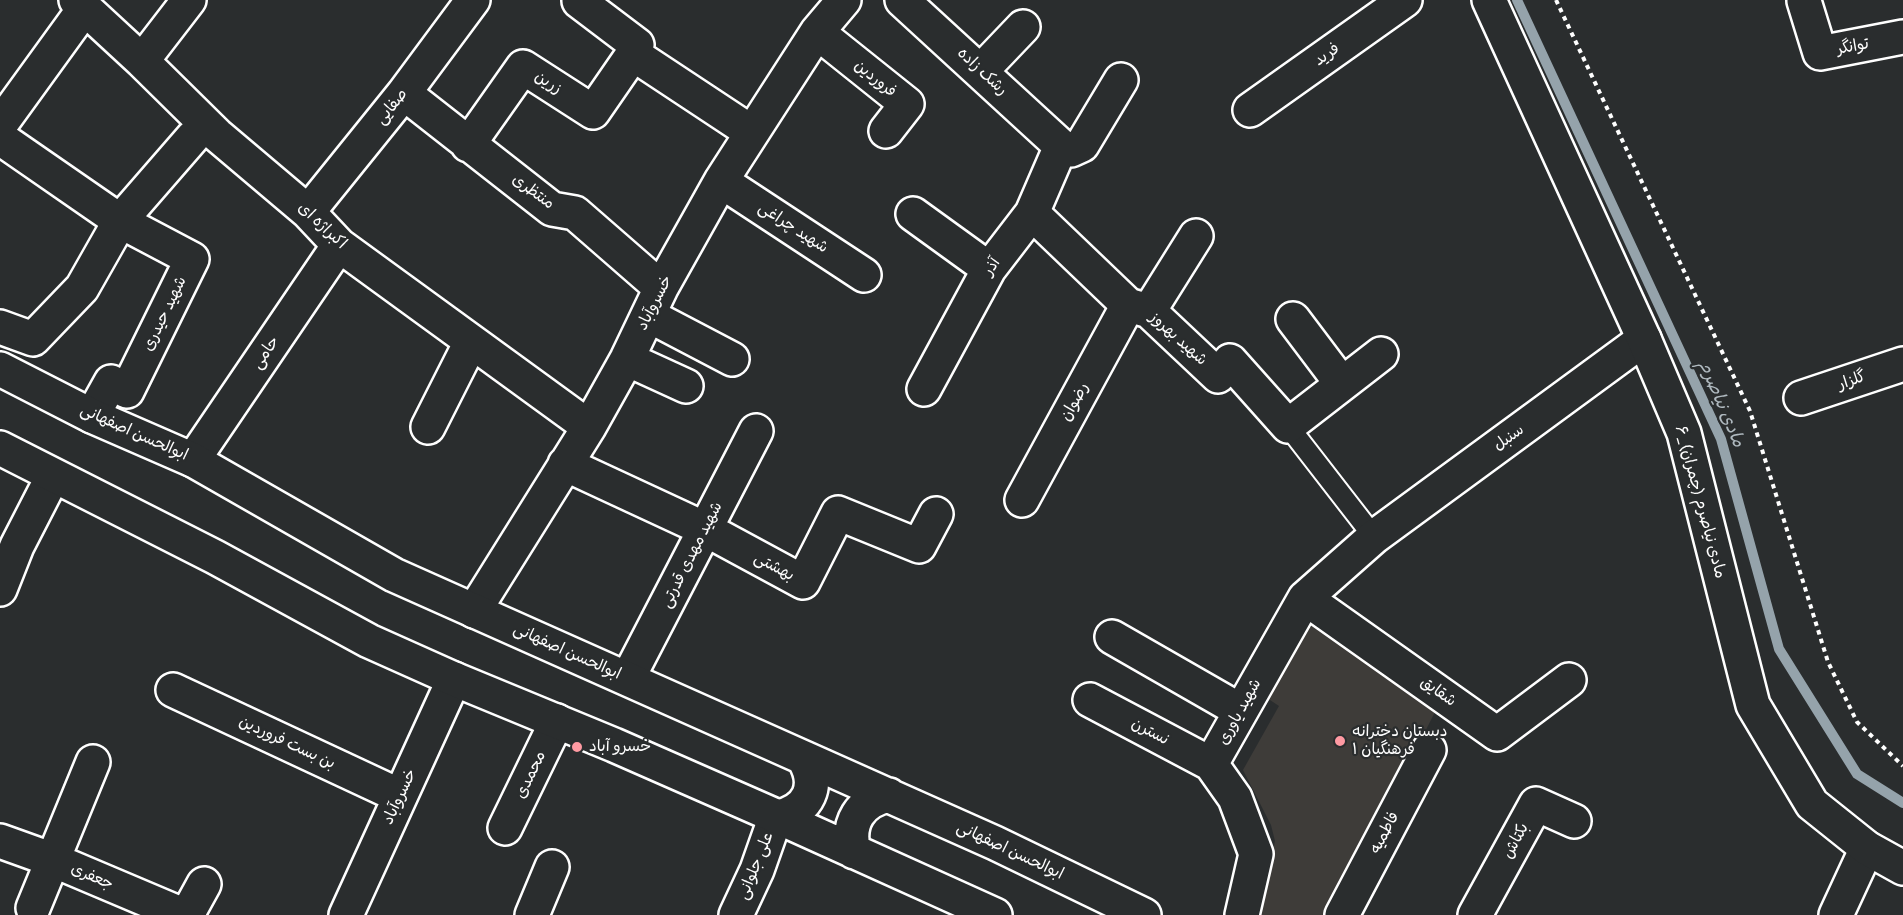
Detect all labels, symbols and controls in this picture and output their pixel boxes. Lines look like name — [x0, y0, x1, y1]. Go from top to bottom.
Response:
street label: توانگر — [1835, 35, 1871, 59]
street label: فرید — [1310, 39, 1344, 71]
street label: رشک زاده — [953, 44, 1011, 100]
street label: فروردین — [850, 56, 900, 102]
street label: زرین — [531, 67, 565, 99]
street label: صفایی — [372, 85, 412, 129]
street label: منتظری — [508, 170, 558, 214]
street label: شهید چراغی — [755, 198, 831, 258]
street label: اکبراژه ای — [294, 199, 350, 253]
street label: آذر — [979, 254, 1005, 280]
street label: خسروآباد — [633, 272, 677, 334]
street label: شهید حیدری — [139, 274, 191, 354]
street label: شهید بهروز — [1145, 308, 1211, 370]
street label: حامی — [248, 333, 284, 373]
water label: مادی نیاصرم — [1693, 357, 1749, 451]
street label: گلزار — [1835, 367, 1869, 395]
street label: رضوان — [1057, 379, 1093, 425]
street label: ابوالحسن اصفهانی — [77, 401, 191, 465]
street label: سنبل — [1490, 420, 1528, 456]
street label: ۶_مادی نیاصرم (چمران) — [1670, 423, 1730, 581]
street label: شهید مهدی قدرتی — [657, 499, 727, 611]
street label: بهشتی — [751, 548, 797, 586]
street label: ابوالحسن اصفهانی — [510, 620, 624, 684]
street label: شقایق — [1416, 673, 1460, 711]
street label: شهید یاوری — [1214, 676, 1266, 748]
street label: بن بست فروردین — [236, 712, 338, 774]
street label: نسترن — [1128, 714, 1172, 750]
place label: دبستان دخترانه فرهنگیان ۱ — [1352, 722, 1448, 760]
marker: دبستان دخترانه فرهنگیان ۱ — [1333, 734, 1347, 748]
place label: خسرو آباد — [589, 737, 651, 757]
marker: خسرو آباد — [570, 740, 584, 754]
street label: محمدی — [511, 748, 551, 802]
street label: خسروآباد — [379, 766, 421, 828]
street label: فاطمیه — [1366, 809, 1404, 857]
street label: ابوالحسن اصفهانی — [954, 818, 1066, 884]
street label: بکتاش — [1498, 820, 1534, 862]
street label: علی جلوانی — [734, 829, 778, 903]
street label: جعفری — [68, 859, 116, 895]

